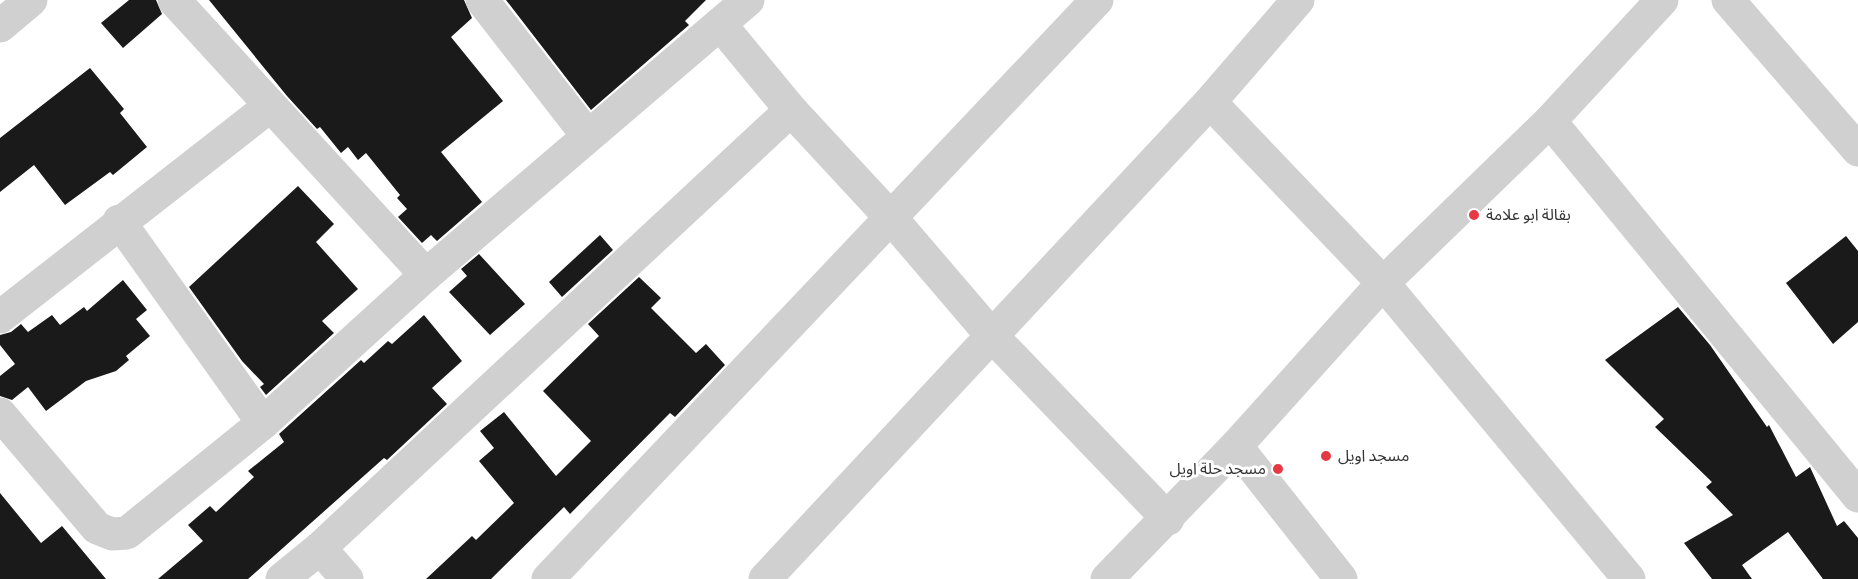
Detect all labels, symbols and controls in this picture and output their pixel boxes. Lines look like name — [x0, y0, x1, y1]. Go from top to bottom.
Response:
place label: بقالة ابو علامة — [1486, 204, 1571, 226]
marker: بقالة ابو علامة — [1467, 208, 1481, 222]
place label: مسجد اويل — [1338, 445, 1409, 467]
marker: مسجد اويل — [1319, 449, 1333, 463]
place label: مسجد حلة اويل — [1169, 458, 1266, 480]
marker: مسجد حلة اويل — [1271, 462, 1285, 476]

